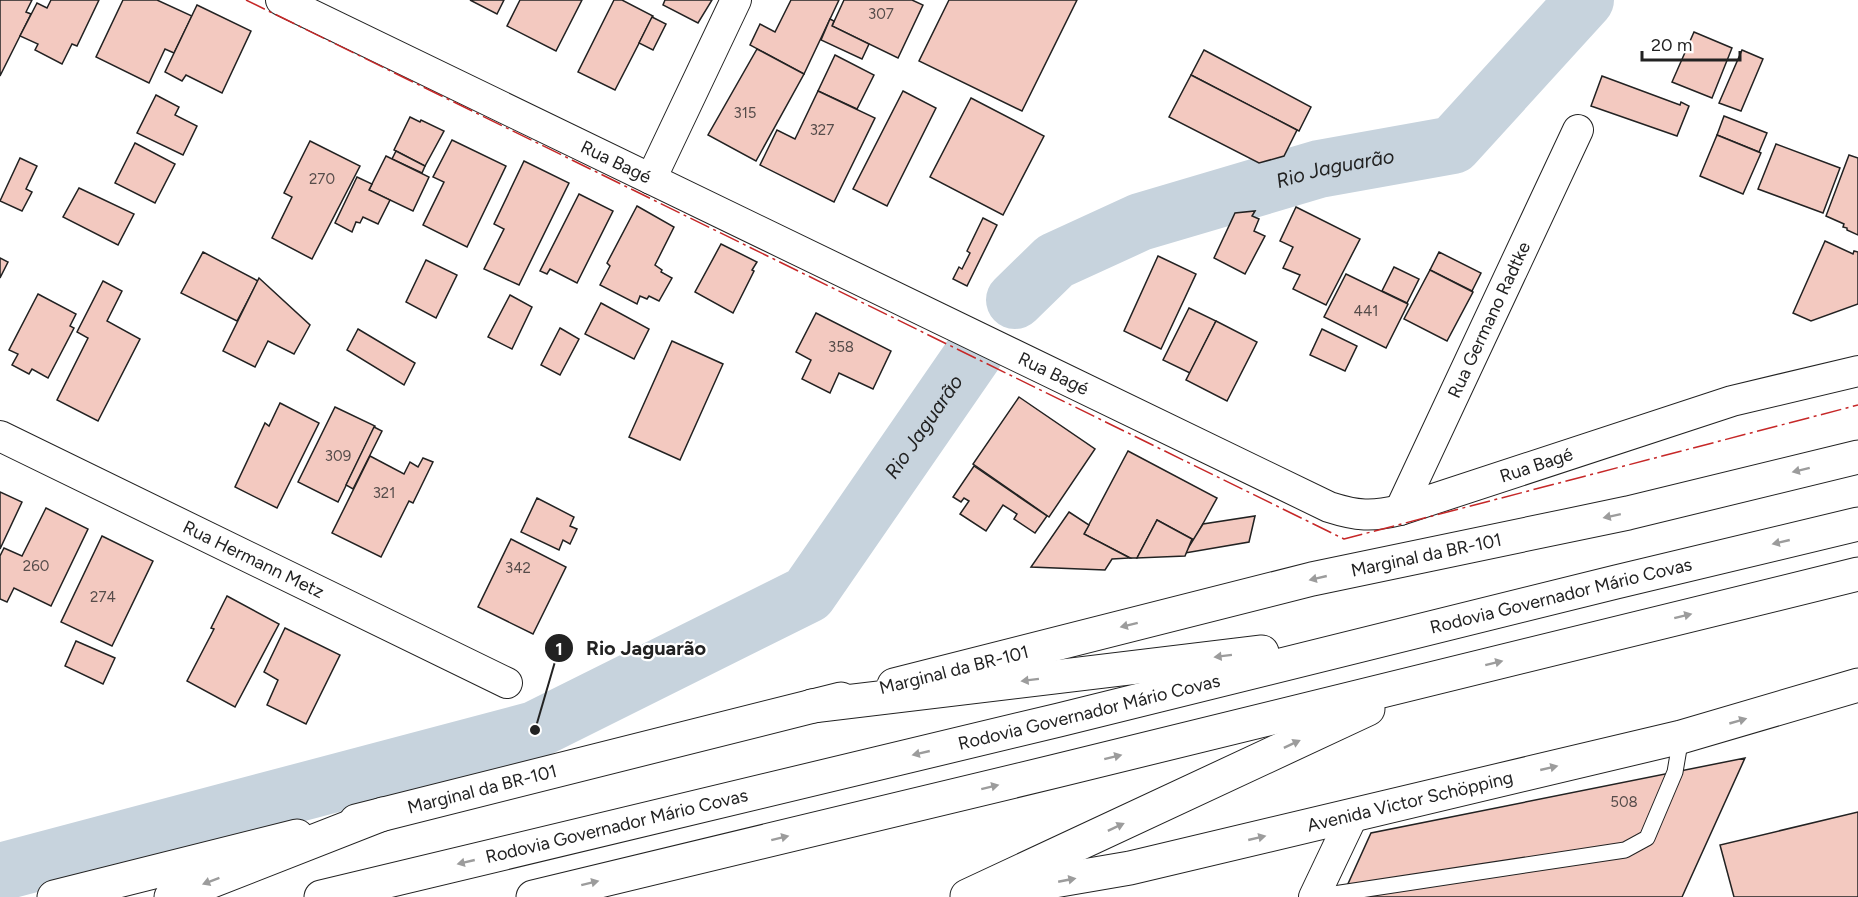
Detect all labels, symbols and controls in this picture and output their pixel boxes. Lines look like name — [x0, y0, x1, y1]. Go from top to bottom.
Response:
house number: 307 — [868, 5, 894, 23]
scale bar — [1642, 24, 1740, 62]
text: 20 m — [1651, 34, 1692, 56]
house number: 315 — [734, 104, 756, 122]
house number: 327 — [810, 121, 834, 139]
street label: Rua Bagé — [577, 136, 655, 188]
water label: Rio Jaguarão — [1273, 144, 1397, 193]
house number: 270 — [309, 170, 335, 188]
street label: Rua Germano Radtke — [1443, 238, 1535, 402]
house number: 441 — [1354, 302, 1378, 320]
house number: 358 — [828, 338, 854, 356]
street label: Rua Bagé — [1015, 347, 1092, 400]
water label: Rio Jaguarão — [879, 370, 968, 483]
street label: Rua Bagé — [1497, 443, 1576, 487]
house number: 309 — [325, 447, 351, 465]
one-way arrow — [1792, 466, 1810, 476]
house number: 321 — [373, 484, 395, 502]
one-way arrow — [1602, 512, 1621, 521]
street label: Rua Hermann Metz — [179, 516, 328, 603]
street label: Marginal da BR-101 — [1349, 529, 1504, 582]
one-way arrow — [1771, 538, 1790, 548]
street label: Rodovia Governador Mário Covas — [1428, 553, 1694, 639]
house number: 260 — [23, 557, 49, 575]
house number: 342 — [505, 559, 531, 577]
one-way arrow — [1309, 573, 1327, 583]
house number: 274 — [90, 588, 116, 606]
one-way arrow — [1674, 610, 1692, 620]
one-way arrow — [1120, 621, 1138, 631]
callout: Rio Jaguarão — [544, 629, 718, 667]
text: Rio Jaguarão — [586, 636, 706, 660]
text: 1 — [555, 638, 563, 660]
street label: Marginal da BR-101 — [877, 641, 1031, 699]
one-way arrow — [1214, 652, 1233, 661]
one-way arrow — [1484, 658, 1503, 668]
street label: Rodovia Governador Mário Covas — [956, 670, 1222, 755]
one-way arrow — [1020, 675, 1039, 685]
one-way arrow — [1729, 715, 1747, 725]
one-way arrow — [1284, 740, 1301, 749]
one-way arrow — [911, 749, 930, 758]
one-way arrow — [1104, 752, 1122, 762]
street label: Marginal da BR-101 — [405, 760, 559, 819]
one-way arrow — [1540, 763, 1558, 773]
street label: Avenida Victor Schöpping — [1305, 766, 1515, 837]
one-way arrow — [981, 782, 999, 792]
street label: Rodovia Governador Mário Covas — [483, 784, 750, 868]
house number: 508 — [1610, 793, 1638, 811]
one-way arrow — [1107, 822, 1124, 831]
one-way arrow — [771, 832, 789, 842]
one-way arrow — [1248, 832, 1266, 842]
one-way arrow — [456, 858, 475, 868]
one-way arrow — [1057, 875, 1076, 884]
one-way arrow — [202, 876, 220, 886]
one-way arrow — [581, 878, 600, 888]

